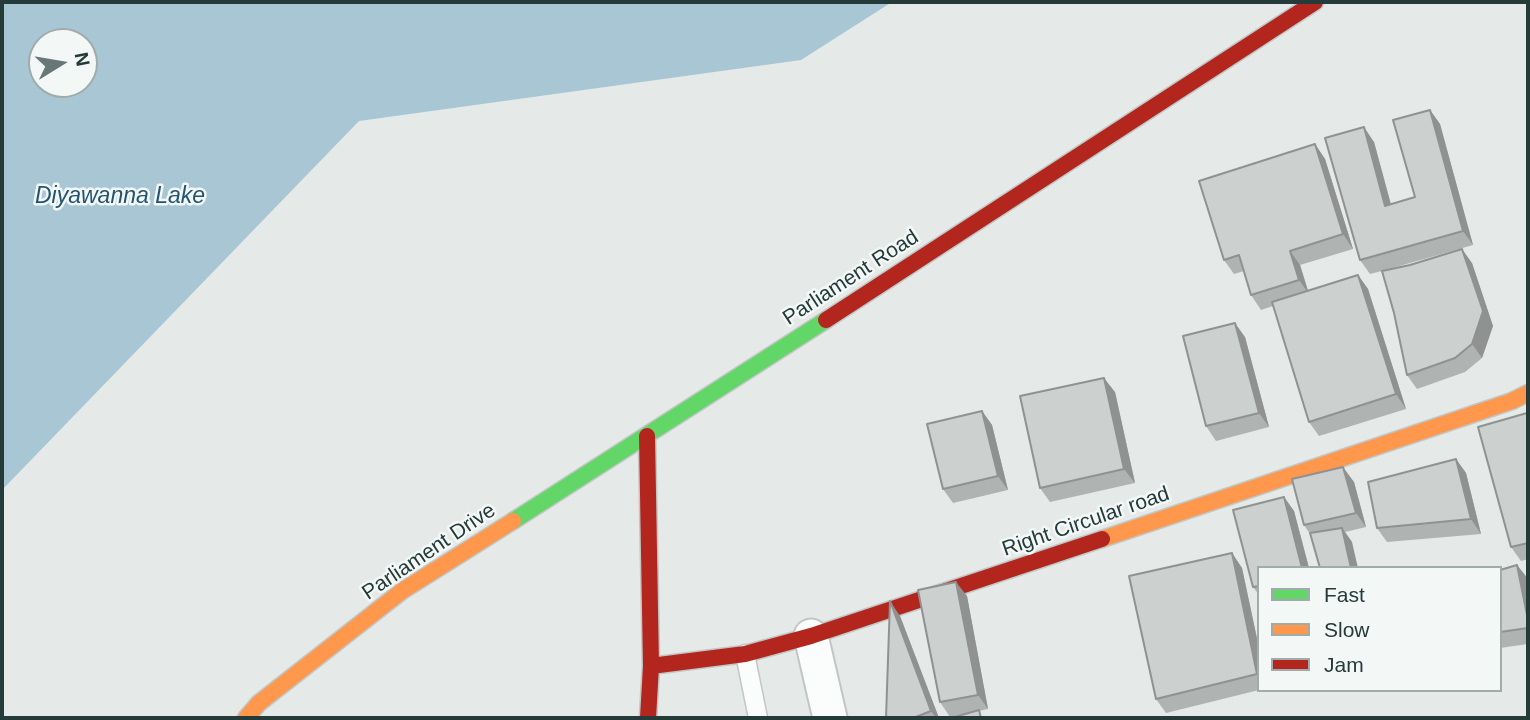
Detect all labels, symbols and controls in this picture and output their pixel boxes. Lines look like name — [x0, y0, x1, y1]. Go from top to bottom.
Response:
north arrow — [28, 28, 98, 98]
text: N — [71, 51, 94, 68]
water label: Diyawanna Lake — [35, 183, 205, 211]
street label: Parliament Road — [779, 225, 923, 331]
street label: Right Circular road — [999, 482, 1173, 562]
street label: Parliament Drive — [358, 498, 500, 606]
legend — [1257, 566, 1502, 692]
text: Fast — [1324, 583, 1365, 606]
text: Slow — [1324, 618, 1370, 641]
text: Jam — [1324, 653, 1364, 676]

